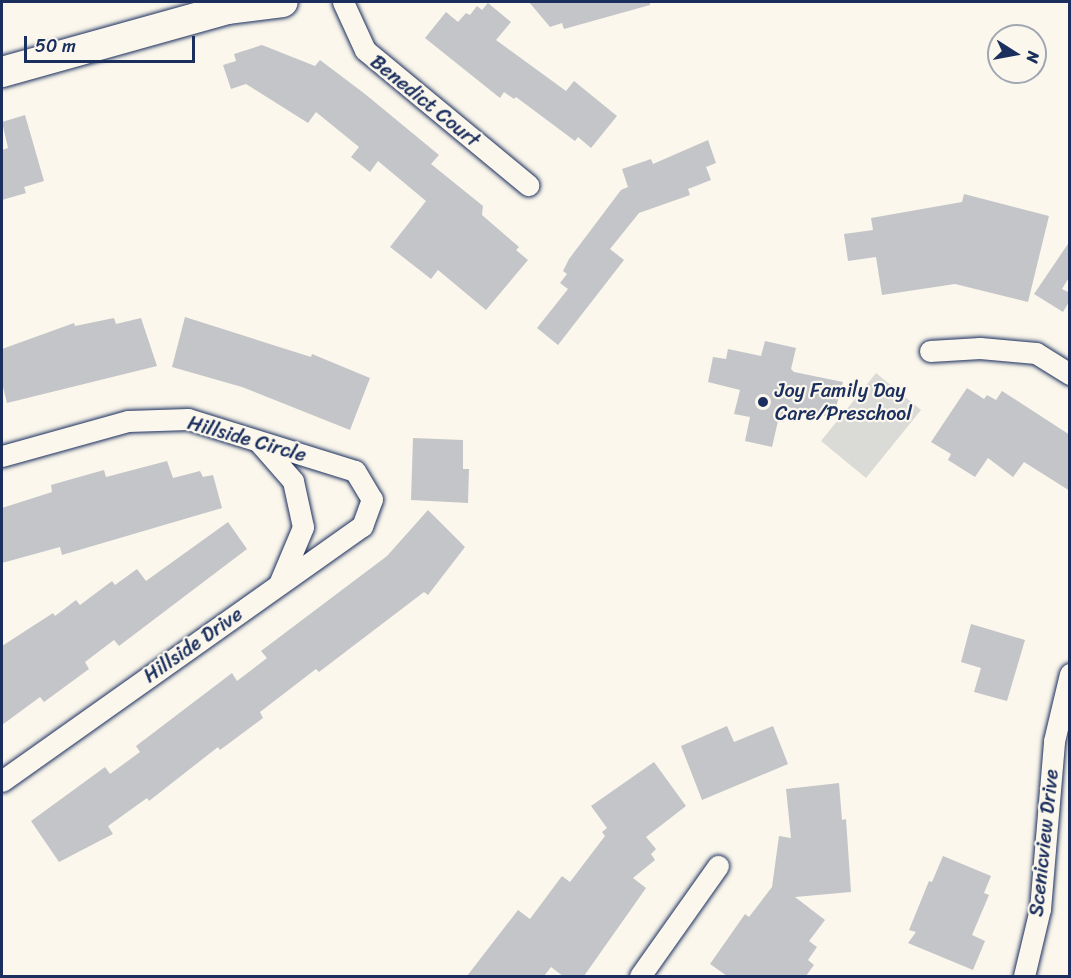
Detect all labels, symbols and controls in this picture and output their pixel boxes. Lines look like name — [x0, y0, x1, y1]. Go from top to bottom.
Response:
scale bar — [27, 24, 198, 62]
north arrow — [987, 24, 1047, 84]
text: 50 m — [35, 30, 76, 62]
street label: Benedict Court — [365, 49, 485, 153]
text: N — [1018, 49, 1048, 65]
place label: Joy Family Day Care/Preschool — [775, 378, 912, 425]
marker: Joy Family Day Care/Preschool — [756, 395, 770, 409]
street label: Hillside Circle — [185, 411, 309, 467]
street label: Hillside Drive — [139, 602, 247, 688]
street label: Scenicview Drive — [1024, 768, 1064, 918]

